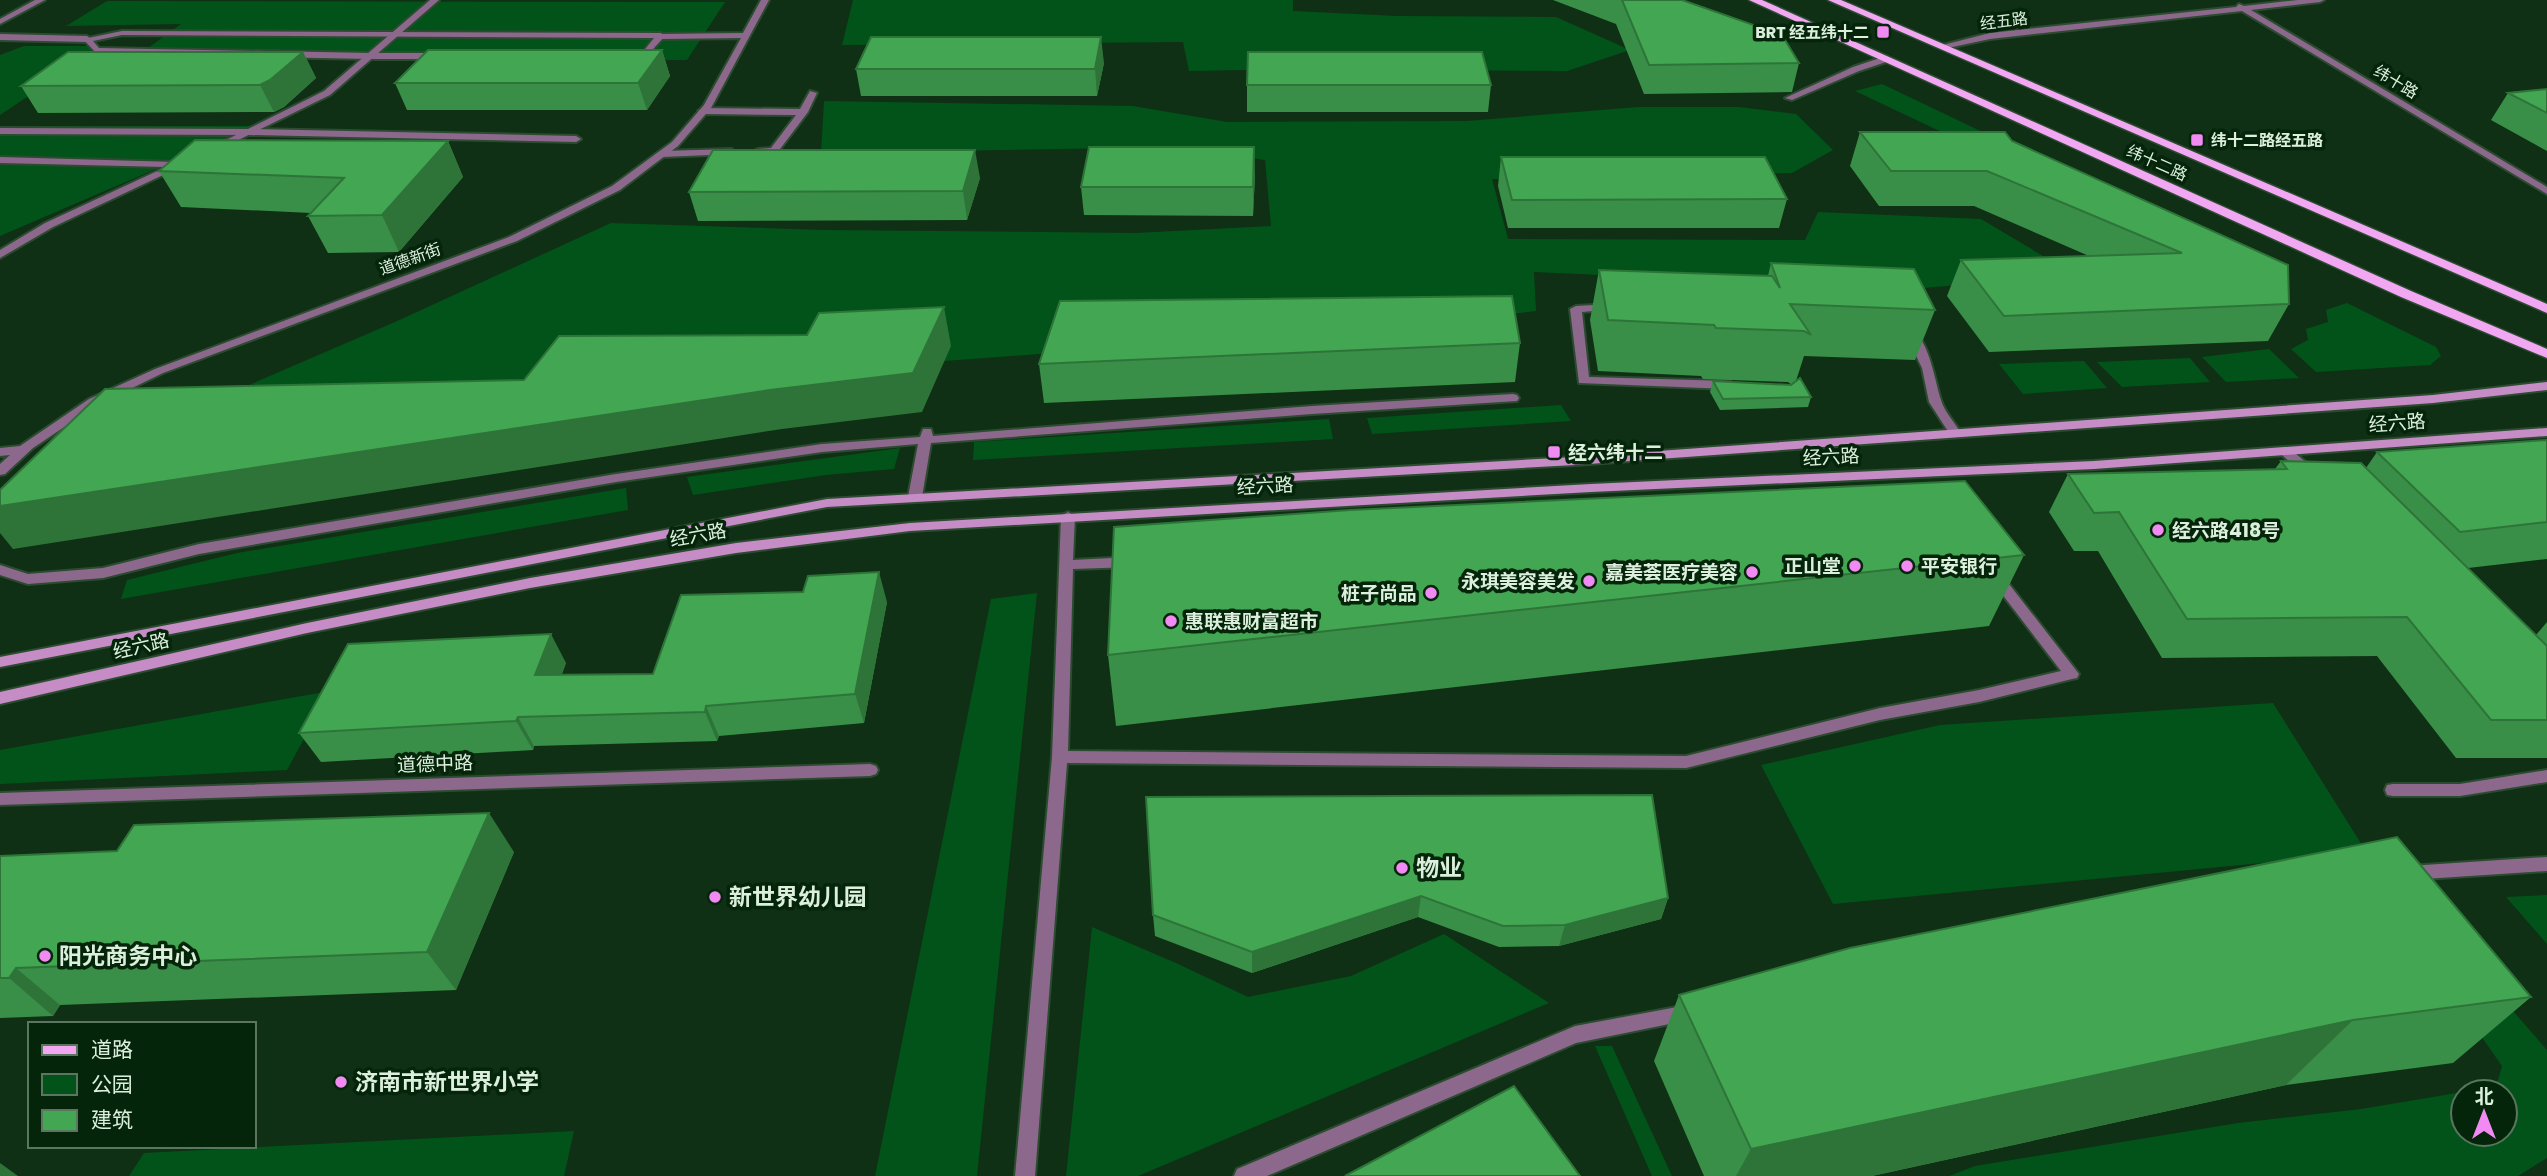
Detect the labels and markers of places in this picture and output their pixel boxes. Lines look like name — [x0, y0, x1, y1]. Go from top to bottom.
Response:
place label: BRT 经五纬十二 — [1755, 21, 1869, 44]
marker: BRT 经五纬十二 — [1875, 24, 1891, 40]
place label: 纬十二路经五路 — [2211, 129, 2323, 152]
marker: 纬十二路经五路 — [2189, 132, 2205, 148]
place label: 经六纬十二 — [1568, 439, 1663, 466]
marker: 经六纬十二 — [1546, 444, 1562, 460]
place label: 经六路418号 — [2172, 517, 2280, 544]
marker: 经六路418号 — [2150, 522, 2166, 538]
place label: 正山堂 — [1784, 553, 1841, 580]
place label: 平安银行 — [1921, 553, 1997, 580]
marker: 正山堂 — [1847, 558, 1863, 574]
marker: 平安银行 — [1899, 558, 1915, 574]
place label: 嘉美荟医疗美容 — [1605, 559, 1738, 586]
marker: 嘉美荟医疗美容 — [1744, 564, 1760, 580]
place label: 永琪美容美发 — [1461, 568, 1575, 595]
marker: 永琪美容美发 — [1581, 573, 1597, 589]
place label: 桩子尚品 — [1341, 580, 1417, 607]
marker: 桩子尚品 — [1423, 585, 1439, 601]
place label: 惠联惠财富超市 — [1185, 608, 1318, 635]
marker: 惠联惠财富超市 — [1163, 613, 1179, 629]
place label: 物业 — [1416, 852, 1462, 884]
marker: 物业 — [1394, 860, 1410, 876]
place label: 新世界幼儿园 — [729, 881, 867, 913]
marker: 新世界幼儿园 — [707, 889, 723, 905]
place label: 阳光商务中心 — [59, 940, 197, 972]
marker: 阳光商务中心 — [37, 948, 53, 964]
place label: 济南市新世界小学 — [355, 1066, 539, 1098]
marker: 济南市新世界小学 — [333, 1074, 349, 1090]

